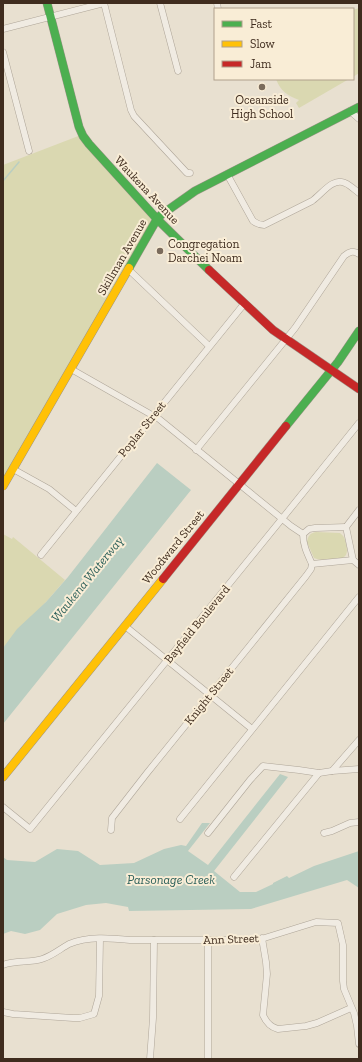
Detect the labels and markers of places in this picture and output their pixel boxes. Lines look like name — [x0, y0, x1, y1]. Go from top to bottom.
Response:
marker: Oceanside High School — [257, 82, 267, 92]
place label: Oceanside High School — [231, 93, 293, 121]
place label: Congregation Darchei Noam — [168, 237, 243, 265]
marker: Congregation Darchei Noam — [155, 246, 165, 256]

